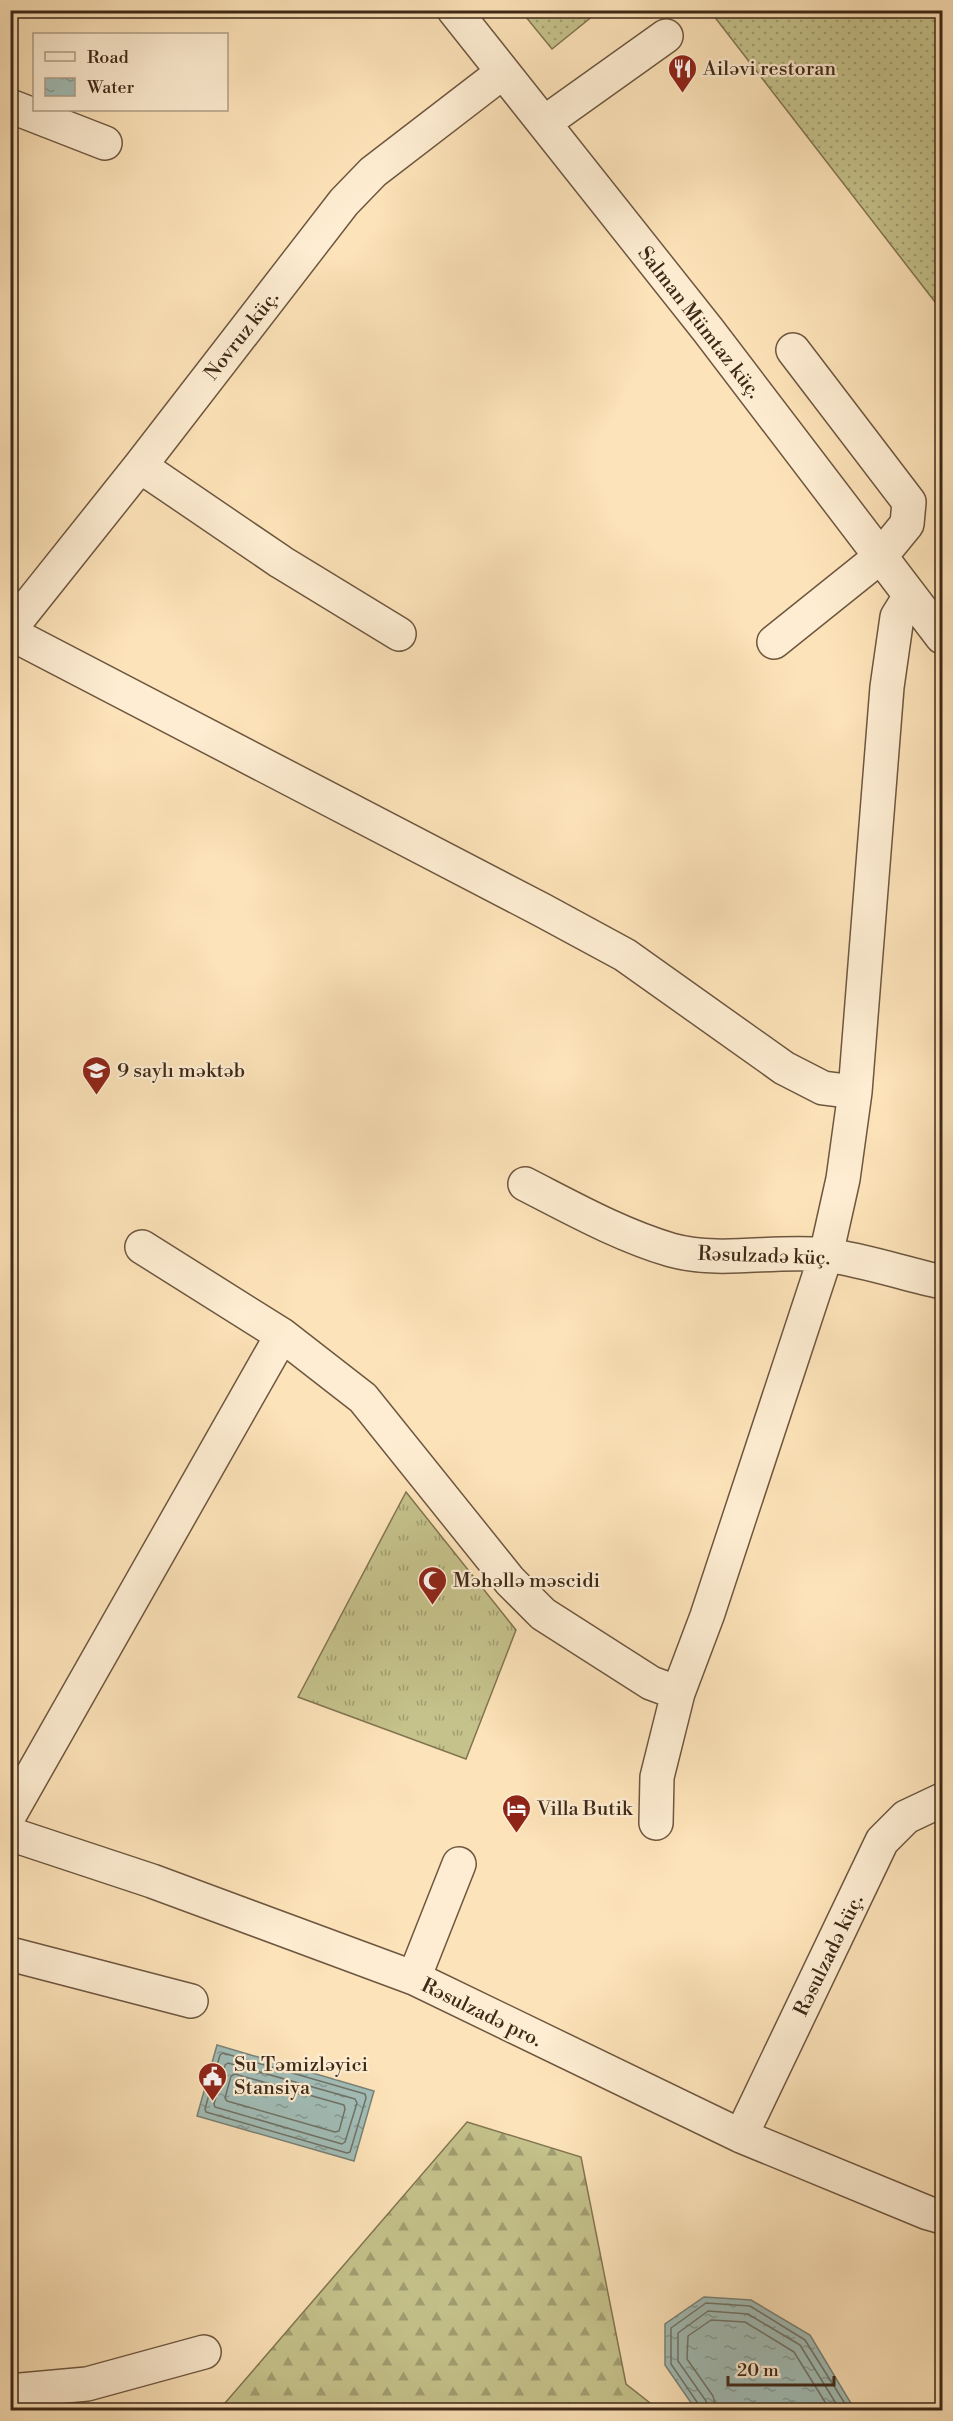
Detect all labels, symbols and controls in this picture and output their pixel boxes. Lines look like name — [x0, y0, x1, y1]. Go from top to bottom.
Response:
legend — [33, 33, 228, 111]
text: Road — [87, 46, 130, 69]
restaurant icon: Ailəvi restoran — [666, 52, 698, 94]
place label: Ailəvi restoran — [702, 57, 836, 82]
text: Water — [86, 76, 135, 99]
street label: Salman Mümtaz küç. — [632, 242, 766, 404]
street label: Novruz küç. — [199, 286, 285, 386]
school or university icon: 9 saylı məktəb — [80, 1054, 112, 1096]
place label: 9 saylı məktəb — [117, 1059, 245, 1084]
street label: Rəsulzadə küç. — [697, 1242, 831, 1271]
mosque icon: Məhəllə məscidi — [416, 1564, 448, 1606]
place label: Məhəllə məscidi — [453, 1569, 601, 1594]
hotel icon: Villa Butik — [500, 1792, 532, 1834]
place label: Villa Butik — [536, 1797, 634, 1822]
street label: Rəsulzadə küç. — [789, 1891, 870, 2021]
street label: Rəsulzadə pro. — [417, 1973, 546, 2053]
place label: Su Təmizləyici Stansiya — [234, 2053, 368, 2101]
public building icon: Su Təmizləyici Stansiya — [197, 2060, 229, 2102]
scale bar — [728, 2349, 834, 2387]
text: 20 m — [737, 2359, 779, 2382]

